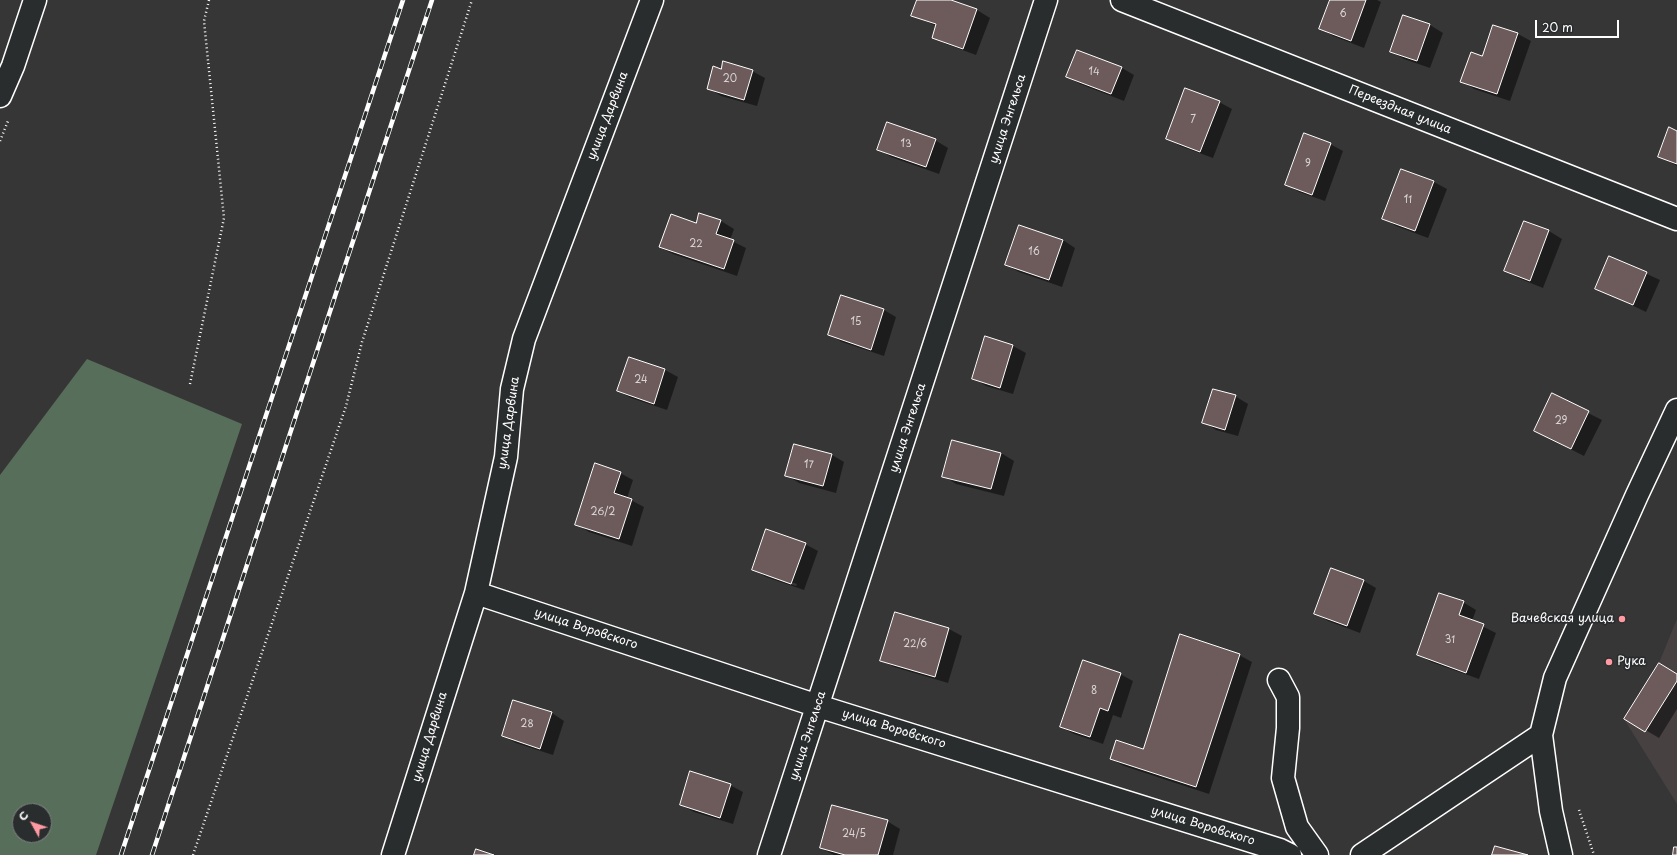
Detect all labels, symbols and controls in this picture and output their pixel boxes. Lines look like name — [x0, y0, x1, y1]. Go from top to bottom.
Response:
house number: 6 — [1339, 8, 1347, 20]
scale bar — [1537, 12, 1621, 38]
text: 20 m — [1542, 18, 1573, 36]
house number: 14 — [1088, 66, 1100, 78]
street label: улица Дарвина — [585, 70, 631, 162]
street label: улица Энгельса — [987, 72, 1029, 166]
house number: 20 — [723, 73, 737, 85]
street label: Переездная улица — [1346, 83, 1454, 137]
house number: 7 — [1190, 114, 1196, 126]
house number: 13 — [900, 138, 912, 150]
house number: 9 — [1305, 158, 1311, 170]
house number: 11 — [1404, 194, 1412, 206]
house number: 22 — [689, 238, 703, 250]
house number: 16 — [1028, 246, 1040, 258]
house number: 15 — [851, 316, 861, 328]
house number: 24 — [634, 374, 648, 386]
street label: улица Дарвина — [495, 376, 523, 470]
street label: улица Энгельса — [887, 381, 929, 475]
house number: 29 — [1555, 415, 1567, 427]
house number: 17 — [804, 459, 814, 471]
house number: 26/2 — [591, 506, 615, 518]
street label: улица Воровского — [533, 606, 639, 652]
place label: Вачевская улица — [1511, 612, 1614, 626]
marker: Вачевская улица — [1617, 614, 1627, 624]
house number: 31 — [1445, 634, 1455, 646]
house number: 22/6 — [903, 638, 927, 650]
place label: Рука — [1617, 655, 1646, 669]
marker: Рука — [1604, 657, 1614, 667]
house number: 8 — [1091, 685, 1097, 697]
street label: улица Энгельса — [787, 689, 829, 783]
street label: улица Дарвина — [409, 690, 451, 784]
street label: улица Воровского — [840, 706, 948, 752]
house number: 28 — [520, 718, 534, 730]
north arrow — [12, 803, 52, 843]
street label: улица Воровского — [1149, 803, 1257, 849]
text: С — [14, 807, 32, 824]
house number: 24/5 — [842, 828, 866, 840]

